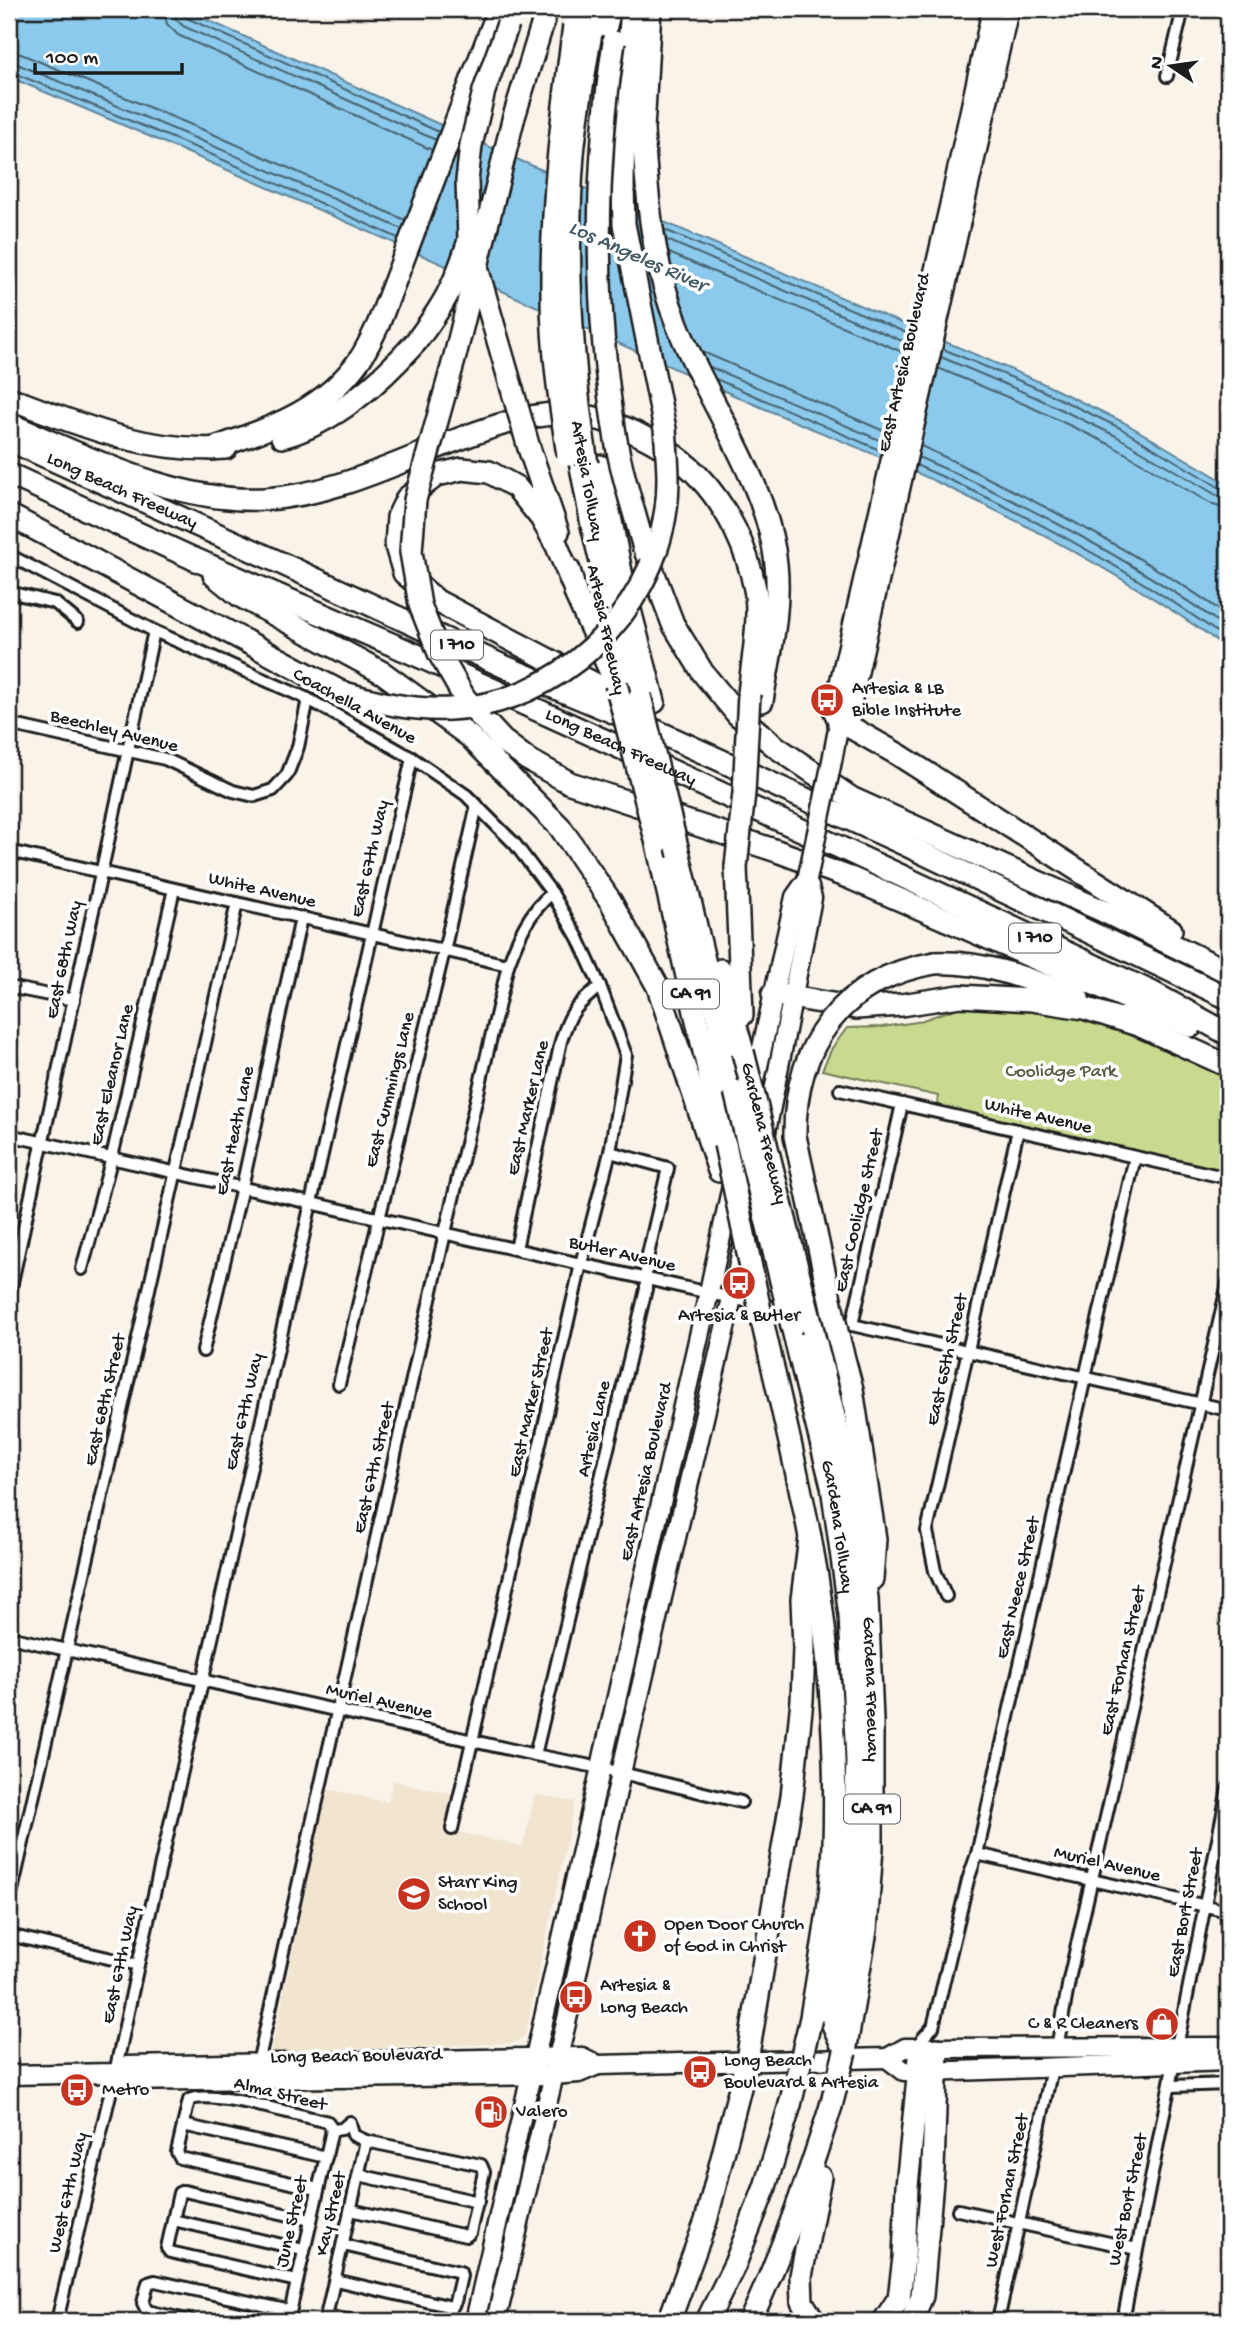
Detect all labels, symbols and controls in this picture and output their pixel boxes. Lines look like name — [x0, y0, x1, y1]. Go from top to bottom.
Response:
scale bar — [35, 32, 182, 76]
north arrow — [1136, 32, 1206, 102]
text: 100 m — [45, 47, 98, 72]
text: N — [1145, 54, 1170, 72]
water label: Los Angeles River — [564, 217, 714, 301]
street label: East Artesia Boulevard — [873, 270, 937, 455]
street label: Artesia Tollway — [564, 419, 608, 544]
street label: Long Beach Freeway — [43, 447, 202, 536]
street label: Artesia Freeway — [580, 563, 630, 698]
road number: I 710 — [431, 630, 483, 660]
street label: Coachella Avenue — [288, 664, 420, 751]
place label: Artesia & LB Bible Institute — [851, 678, 961, 723]
bus stop icon: Artesia & LB Bible Institute — [808, 681, 846, 719]
street label: Long Beach Freeway — [541, 703, 700, 792]
street label: Beechley Avenue — [47, 705, 181, 759]
street label: East 67th Way — [346, 797, 396, 920]
street label: White Avenue — [206, 867, 318, 915]
street label: East 68th Way — [41, 898, 89, 1021]
road number: I 710 — [1009, 923, 1061, 953]
road number: CA 91 — [663, 979, 719, 1009]
street label: East Eleanor Lane — [86, 1002, 140, 1148]
street label: East Cummings Lane — [361, 1010, 422, 1170]
street label: East Marker Lane — [502, 1038, 556, 1178]
street label: Gardena Freeway — [735, 1060, 792, 1207]
park label: Coolidge Park — [1006, 1061, 1118, 1084]
street label: East Heath Lane — [211, 1064, 261, 1198]
street label: White Avenue — [982, 1093, 1094, 1141]
street label: East Coolidge Street — [830, 1125, 890, 1295]
street label: Butler Avenue — [565, 1231, 678, 1278]
bus stop icon: Artesia & Butler — [720, 1264, 758, 1302]
street label: East 65th Street — [922, 1290, 975, 1428]
place label: Artesia & Butler — [678, 1305, 802, 1328]
street label: East Marker Street — [504, 1324, 561, 1480]
street label: East 68th Street — [80, 1330, 133, 1468]
street label: East 67th Way — [220, 1350, 270, 1473]
street label: Artesia Lane — [573, 1378, 617, 1479]
street label: East Artesia Boulevard — [615, 1379, 679, 1564]
street label: East 67th Street — [349, 1398, 402, 1536]
street label: Gardena Tollway — [814, 1458, 858, 1596]
street label: East Neece Street — [991, 1513, 1047, 1661]
street label: East Forhan Street — [1096, 1582, 1153, 1738]
street label: Gardena Freeway — [856, 1616, 884, 1762]
street label: Muriel Avenue — [324, 1679, 435, 1725]
road number: CA 91 — [844, 1795, 900, 1824]
street label: Muriel Avenue — [1052, 1842, 1163, 1888]
street label: East Bort Street — [1162, 1844, 1210, 1979]
place label: Starr King School — [438, 1872, 518, 1917]
school or university icon: Starr King School — [395, 1875, 433, 1913]
street label: East 67th Way — [97, 1903, 145, 2026]
place label: Open Door Church of God in Christ — [664, 1914, 804, 1959]
church icon: Open Door Church of God in Christ — [621, 1917, 659, 1955]
place label: Artesia & Long Beach — [600, 1975, 688, 2020]
bus stop icon: Artesia & Long Beach — [557, 1978, 595, 2016]
shop icon: C & R Cleaners — [1143, 2005, 1181, 2043]
place label: C & R Cleaners — [1028, 2013, 1139, 2036]
street label: Long Beach Boulevard — [270, 2044, 444, 2070]
place label: Long Beach Boulevard & Artesia — [723, 2050, 880, 2095]
bus stop icon: Long Beach Boulevard & Artesia — [681, 2053, 719, 2091]
bus stop icon: Metro — [58, 2071, 96, 2109]
street label: Alma Street — [231, 2072, 331, 2118]
place label: Metro — [102, 2079, 149, 2102]
fuel station icon: Valero — [472, 2093, 510, 2131]
place label: Valero — [515, 2101, 568, 2124]
street label: West Forhan Street — [980, 2110, 1036, 2270]
street label: West 67th Way — [44, 2130, 94, 2256]
street label: West Bort Street — [1104, 2130, 1155, 2268]
street label: Kay Street — [311, 2168, 353, 2258]
street label: June Street — [271, 2172, 315, 2270]

